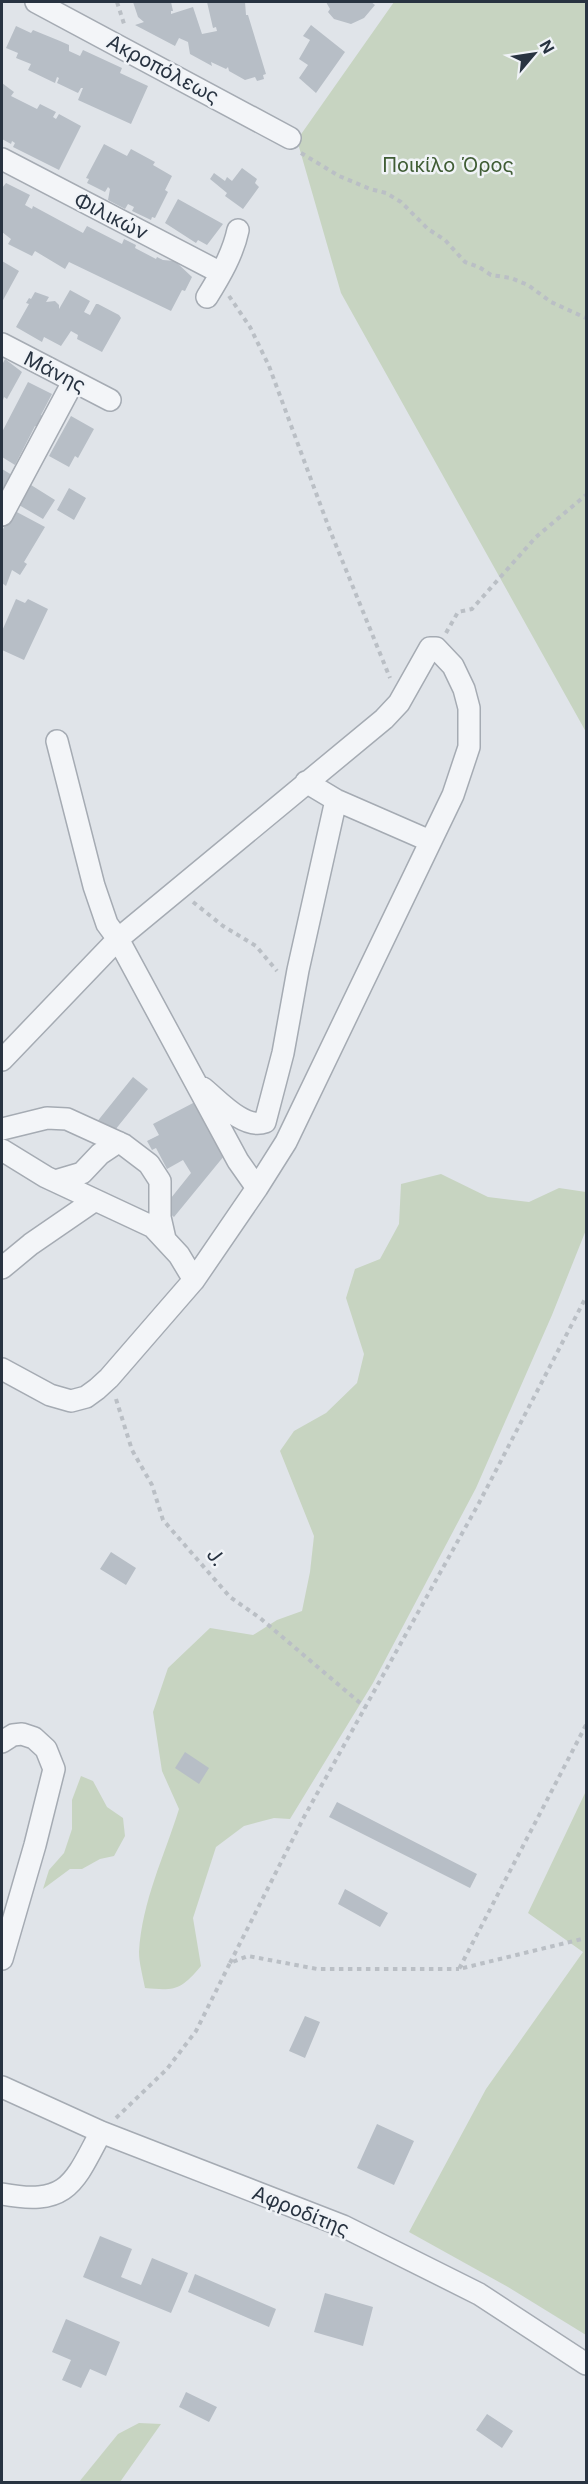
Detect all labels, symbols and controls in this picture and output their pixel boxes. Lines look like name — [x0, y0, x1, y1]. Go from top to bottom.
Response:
north arrow — [504, 24, 564, 84]
street label: Ακροπόλεως — [103, 29, 223, 109]
text: N — [535, 37, 559, 57]
park label: Ποικίλο Όρος — [382, 153, 514, 177]
street label: Φιλικών — [70, 187, 152, 245]
street label: Μάνης — [20, 346, 90, 398]
street label: J. — [201, 1543, 231, 1571]
street label: Αφροδίτης — [249, 2181, 353, 2241]

